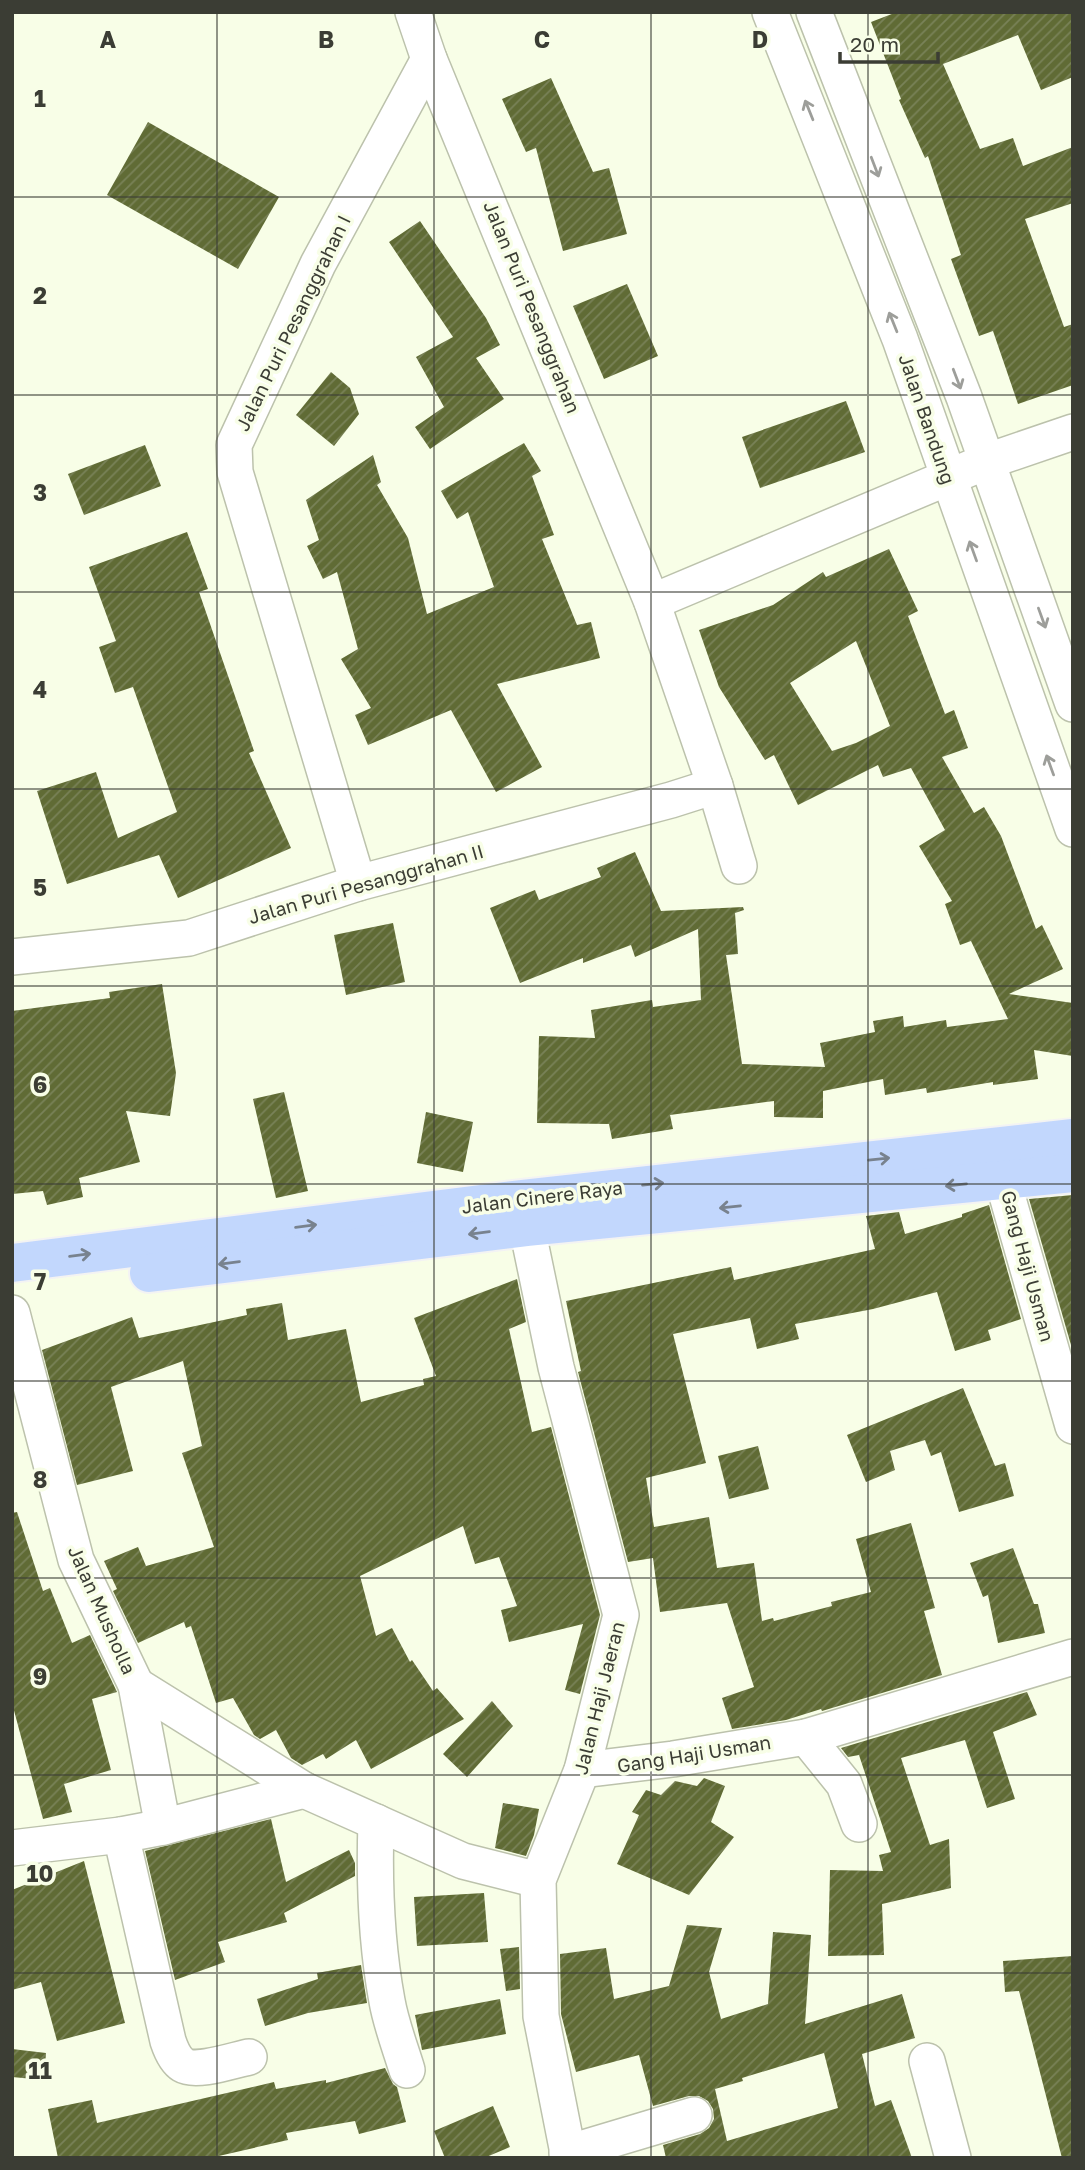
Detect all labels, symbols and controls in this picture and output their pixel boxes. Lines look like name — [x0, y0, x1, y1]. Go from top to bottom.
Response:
scale bar — [840, 21, 938, 65]
text: A — [100, 25, 117, 53]
text: B — [318, 25, 334, 53]
text: C — [534, 25, 550, 53]
text: D — [752, 25, 768, 53]
text: 20 m — [850, 31, 899, 57]
text: 1 — [34, 84, 46, 112]
one-way arrow — [802, 100, 815, 122]
one-way arrow — [869, 156, 882, 178]
street label: Jalan Puri Pesanggrahan — [479, 197, 586, 416]
street label: Jalan Puri Pesanggrahan I — [230, 211, 355, 435]
text: 2 — [33, 281, 47, 309]
one-way arrow — [886, 312, 899, 333]
street label: Jalan Bandung — [894, 351, 961, 487]
one-way arrow — [952, 368, 965, 390]
text: 3 — [33, 478, 47, 506]
one-way arrow — [966, 540, 978, 562]
one-way arrow — [1037, 606, 1049, 628]
text: 4 — [33, 675, 47, 703]
one-way arrow — [1043, 755, 1055, 777]
street label: Jalan Puri Pesanggrahan II — [246, 839, 486, 928]
text: 5 — [33, 873, 47, 901]
text: 6 — [33, 1070, 47, 1098]
one-way arrow — [867, 1152, 890, 1165]
street label: Jalan Cinere Raya — [460, 1175, 624, 1218]
one-way arrow — [641, 1177, 664, 1190]
one-way arrow — [945, 1179, 968, 1192]
street label: Gang Haji Usman — [997, 1188, 1060, 1344]
one-way arrow — [719, 1201, 742, 1214]
one-way arrow — [294, 1219, 317, 1232]
one-way arrow — [468, 1227, 491, 1240]
one-way arrow — [68, 1248, 91, 1261]
one-way arrow — [218, 1257, 241, 1270]
text: 7 — [34, 1267, 46, 1295]
text: 8 — [33, 1465, 47, 1493]
street label: Jalan Musholla — [64, 1542, 141, 1678]
street label: Jalan Haji Jaeran — [568, 1619, 629, 1777]
text: 9 — [33, 1662, 47, 1690]
street label: Gang Haji Usman — [615, 1730, 773, 1777]
text: 10 — [27, 1859, 53, 1887]
text: 11 — [28, 2056, 52, 2084]

